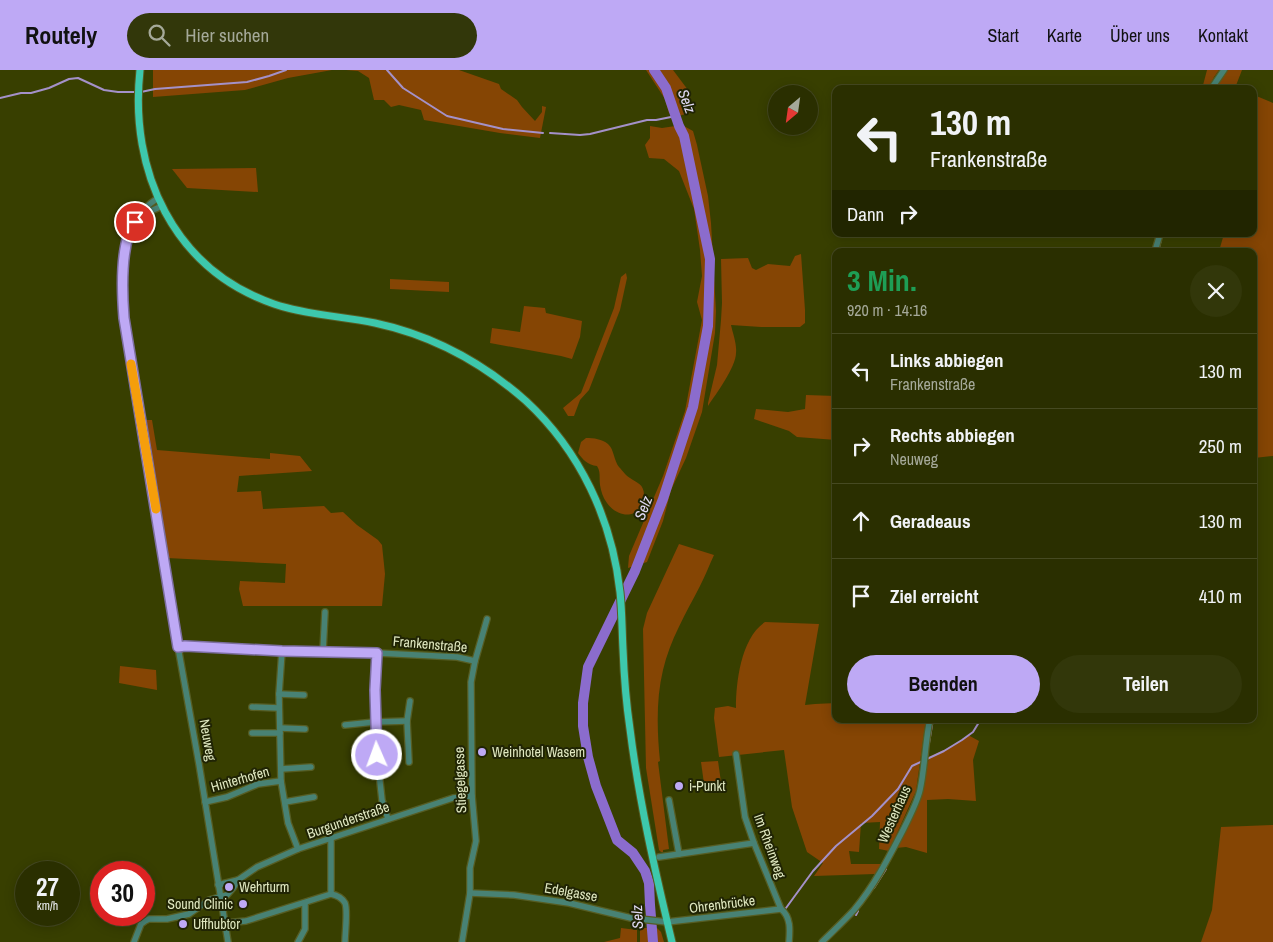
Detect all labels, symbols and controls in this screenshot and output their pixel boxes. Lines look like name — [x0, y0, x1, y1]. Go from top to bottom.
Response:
search box — [127, 13, 477, 58]
text: Routely — [25, 19, 97, 51]
icon: search — [145, 21, 173, 49]
text: Hier suchen — [185, 22, 269, 48]
text: Start — [988, 23, 1019, 48]
text: Karte — [1047, 23, 1082, 48]
text: Über uns — [1110, 23, 1170, 48]
text: Kontakt — [1198, 23, 1248, 48]
north arrow — [768, 85, 818, 135]
map controls — [768, 85, 818, 135]
water label: Selz — [673, 86, 701, 117]
text: 130 m — [930, 99, 1011, 146]
icon: left — [847, 105, 912, 170]
text: Frankenstraße — [930, 144, 1047, 174]
icon: right — [894, 200, 922, 228]
pin — [114, 201, 156, 243]
text: Dann — [847, 201, 884, 227]
icon: arrive — [121, 208, 149, 236]
text: 3 Min. — [847, 260, 917, 300]
button: close — [1190, 265, 1242, 317]
text: 920 m · 14:16 — [847, 299, 927, 321]
text: Links abbiegen — [890, 347, 1003, 373]
icon: left — [847, 357, 875, 385]
text: 130 m — [1199, 358, 1242, 384]
text: Frankenstraße — [890, 373, 975, 395]
text: Rechts abbiegen — [890, 422, 1015, 448]
icon: right — [847, 432, 875, 460]
text: 250 m — [1199, 433, 1242, 459]
text: Neuweg — [890, 448, 938, 470]
water label: Selz — [629, 492, 657, 523]
icon: ahead — [847, 507, 875, 535]
text: Geradeaus — [890, 508, 971, 534]
text: 130 m — [1199, 508, 1242, 534]
icon: arrive — [847, 582, 875, 610]
text: Ziel erreicht — [890, 583, 978, 609]
text: 410 m — [1199, 583, 1242, 609]
street label: Frankenstraße — [392, 632, 468, 656]
button: Beenden — [847, 655, 1040, 713]
button: Teilen — [1050, 655, 1242, 713]
street label: Neuweg — [195, 718, 221, 763]
position arrow — [350, 728, 402, 780]
place label: Weinhotel Wasem — [492, 743, 585, 761]
marker: Weinhotel Wasem — [476, 746, 488, 758]
street label: Stiegelgasse — [450, 747, 470, 813]
street label: Hinterhofen — [209, 762, 271, 796]
place label: i-Punkt — [689, 777, 725, 795]
marker: i-Punkt — [673, 780, 685, 792]
street label: Westerhaus — [873, 782, 915, 846]
street label: Burgunderstraße — [304, 797, 392, 843]
street label: Im Rheinweg — [750, 811, 790, 881]
speed limit sign: 30 — [90, 861, 155, 926]
text: 27 — [36, 870, 59, 904]
place label: Wehrturm — [239, 878, 289, 896]
street label: Edelgasse — [543, 878, 599, 906]
marker: Wehrturm — [223, 881, 235, 893]
street label: Ohrenbrücke — [688, 891, 756, 917]
place label: Sound Clinic — [167, 895, 233, 913]
text: km/h — [37, 898, 58, 914]
marker: Sound Clinic — [237, 898, 249, 910]
water label: Selz — [626, 904, 648, 930]
place label: Uffhubtor — [193, 915, 240, 933]
marker: Uffhubtor — [177, 918, 189, 930]

